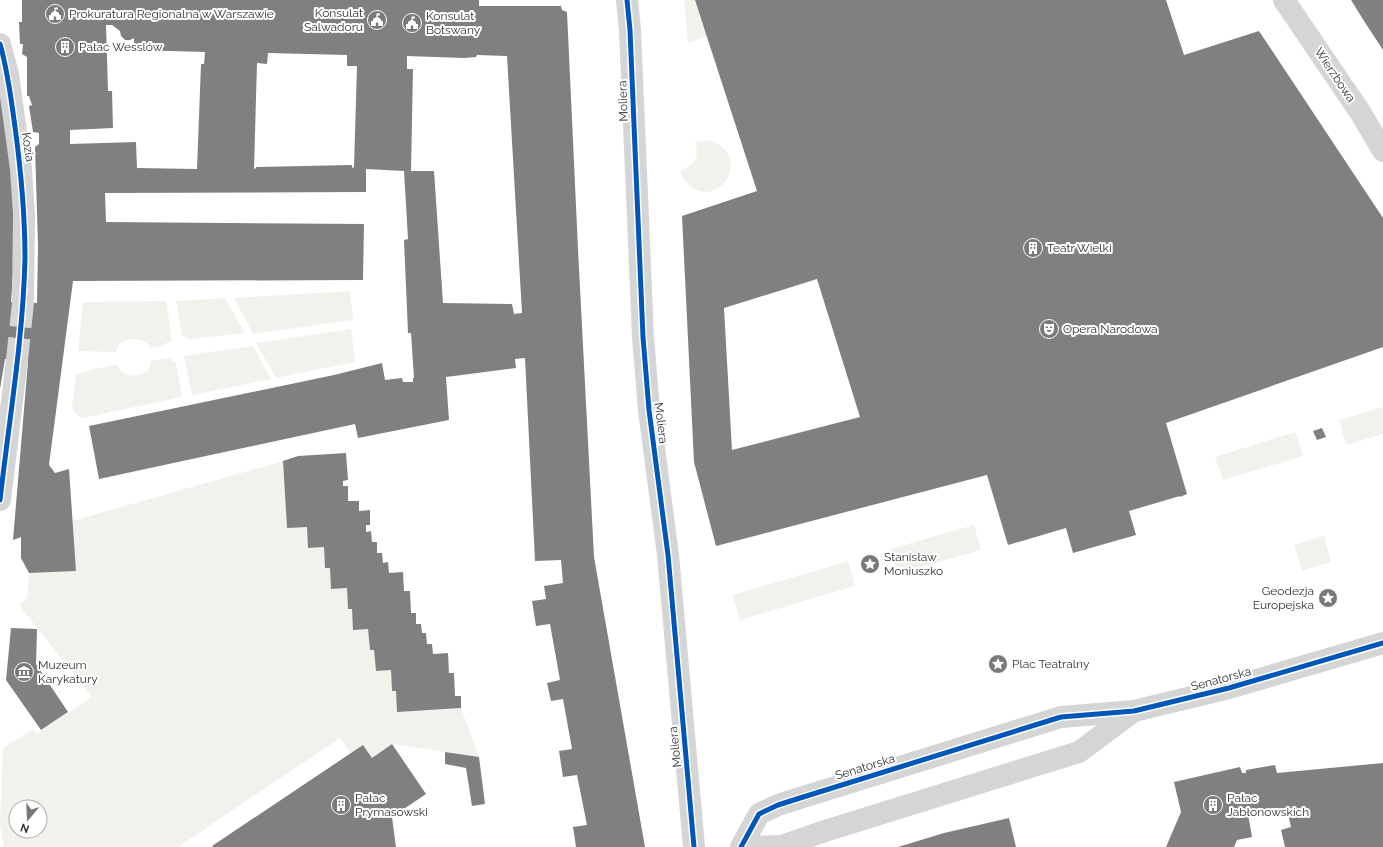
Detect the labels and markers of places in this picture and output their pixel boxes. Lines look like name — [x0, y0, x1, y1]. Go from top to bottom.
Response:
public building icon: Prokuratura Regionalna w Warszawie — [44, 3, 66, 25]
place label: Konsulat Salwadoru — [304, 6, 363, 34]
place label: Prokuratura Regionalna w Warszawie — [69, 7, 274, 21]
public building icon: Konsulat Salwadoru — [366, 9, 388, 31]
place label: Konsulat Botswany — [426, 9, 481, 37]
public building icon: Konsulat Botswany — [401, 12, 423, 34]
building icon: Pałac Wesslów — [54, 36, 76, 58]
place label: Pałac Wesslów — [79, 40, 163, 54]
building icon: Teatr Wielki — [1022, 237, 1044, 259]
place label: Teatr Wielki — [1047, 241, 1112, 255]
theatre icon: Opera Narodowa — [1038, 318, 1060, 340]
place label: Opera Narodowa — [1063, 322, 1158, 336]
place label: Stanisław Moniuszko — [884, 550, 943, 578]
place icon: Stanisław Moniuszko — [859, 553, 881, 575]
place label: Geodezja Europejska — [1253, 584, 1314, 612]
place icon: Geodezja Europejska — [1317, 587, 1339, 609]
place icon: Plac Teatralny — [987, 653, 1009, 675]
place label: Plac Teatralny — [1012, 657, 1090, 671]
place label: Muzeum Karykatury — [38, 658, 98, 686]
museum icon: Muzeum Karykatury — [13, 661, 35, 683]
place label: Pałac Prymasowski — [355, 791, 428, 819]
place label: Pałac Jabłonowskich — [1227, 791, 1309, 819]
building icon: Pałac Prymasowski — [330, 794, 352, 816]
building icon: Pałac Jabłonowskich — [1202, 794, 1224, 816]

